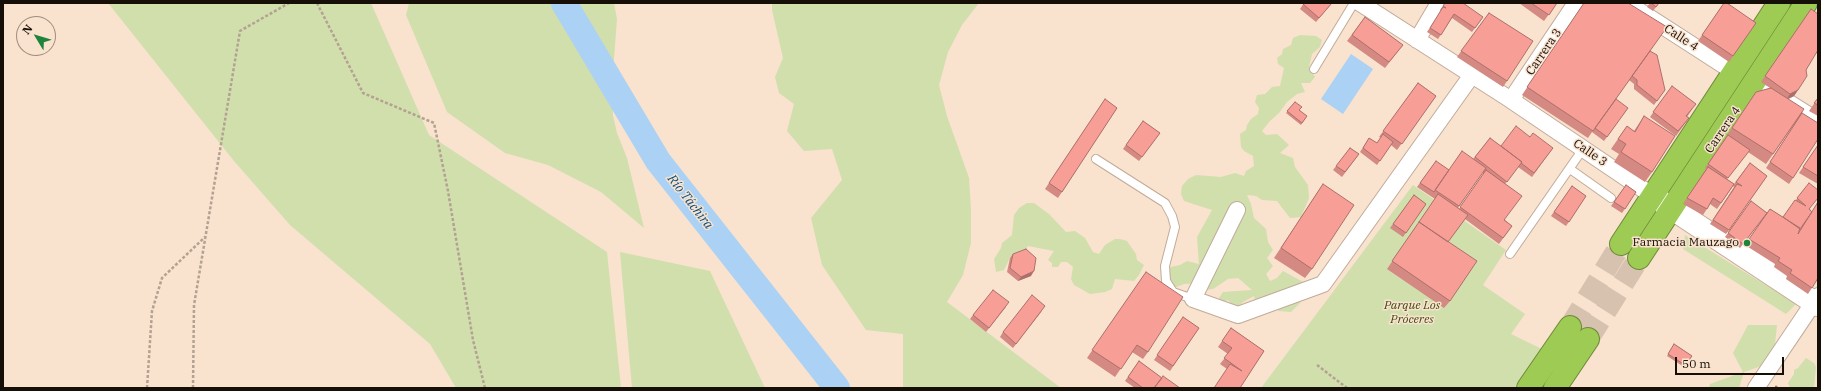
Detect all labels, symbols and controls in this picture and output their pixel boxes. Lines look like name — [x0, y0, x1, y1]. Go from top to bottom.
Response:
north arrow — [16, 16, 56, 56]
text: N — [19, 21, 36, 37]
street label: Calle 4 — [1661, 22, 1701, 54]
street label: Carrera 3 — [1523, 26, 1565, 78]
street label: Carrera 4 — [1702, 104, 1744, 156]
street label: Calle 3 — [1570, 136, 1610, 170]
water label: Río Táchira — [664, 172, 716, 232]
place label: Farmacia Mauzago — [1633, 236, 1739, 250]
marker: Farmacia Mauzago — [1742, 238, 1752, 248]
park label: Parque Los Próceres — [1384, 299, 1440, 327]
scale bar — [1677, 349, 1786, 375]
text: 50 m — [1682, 356, 1711, 371]

